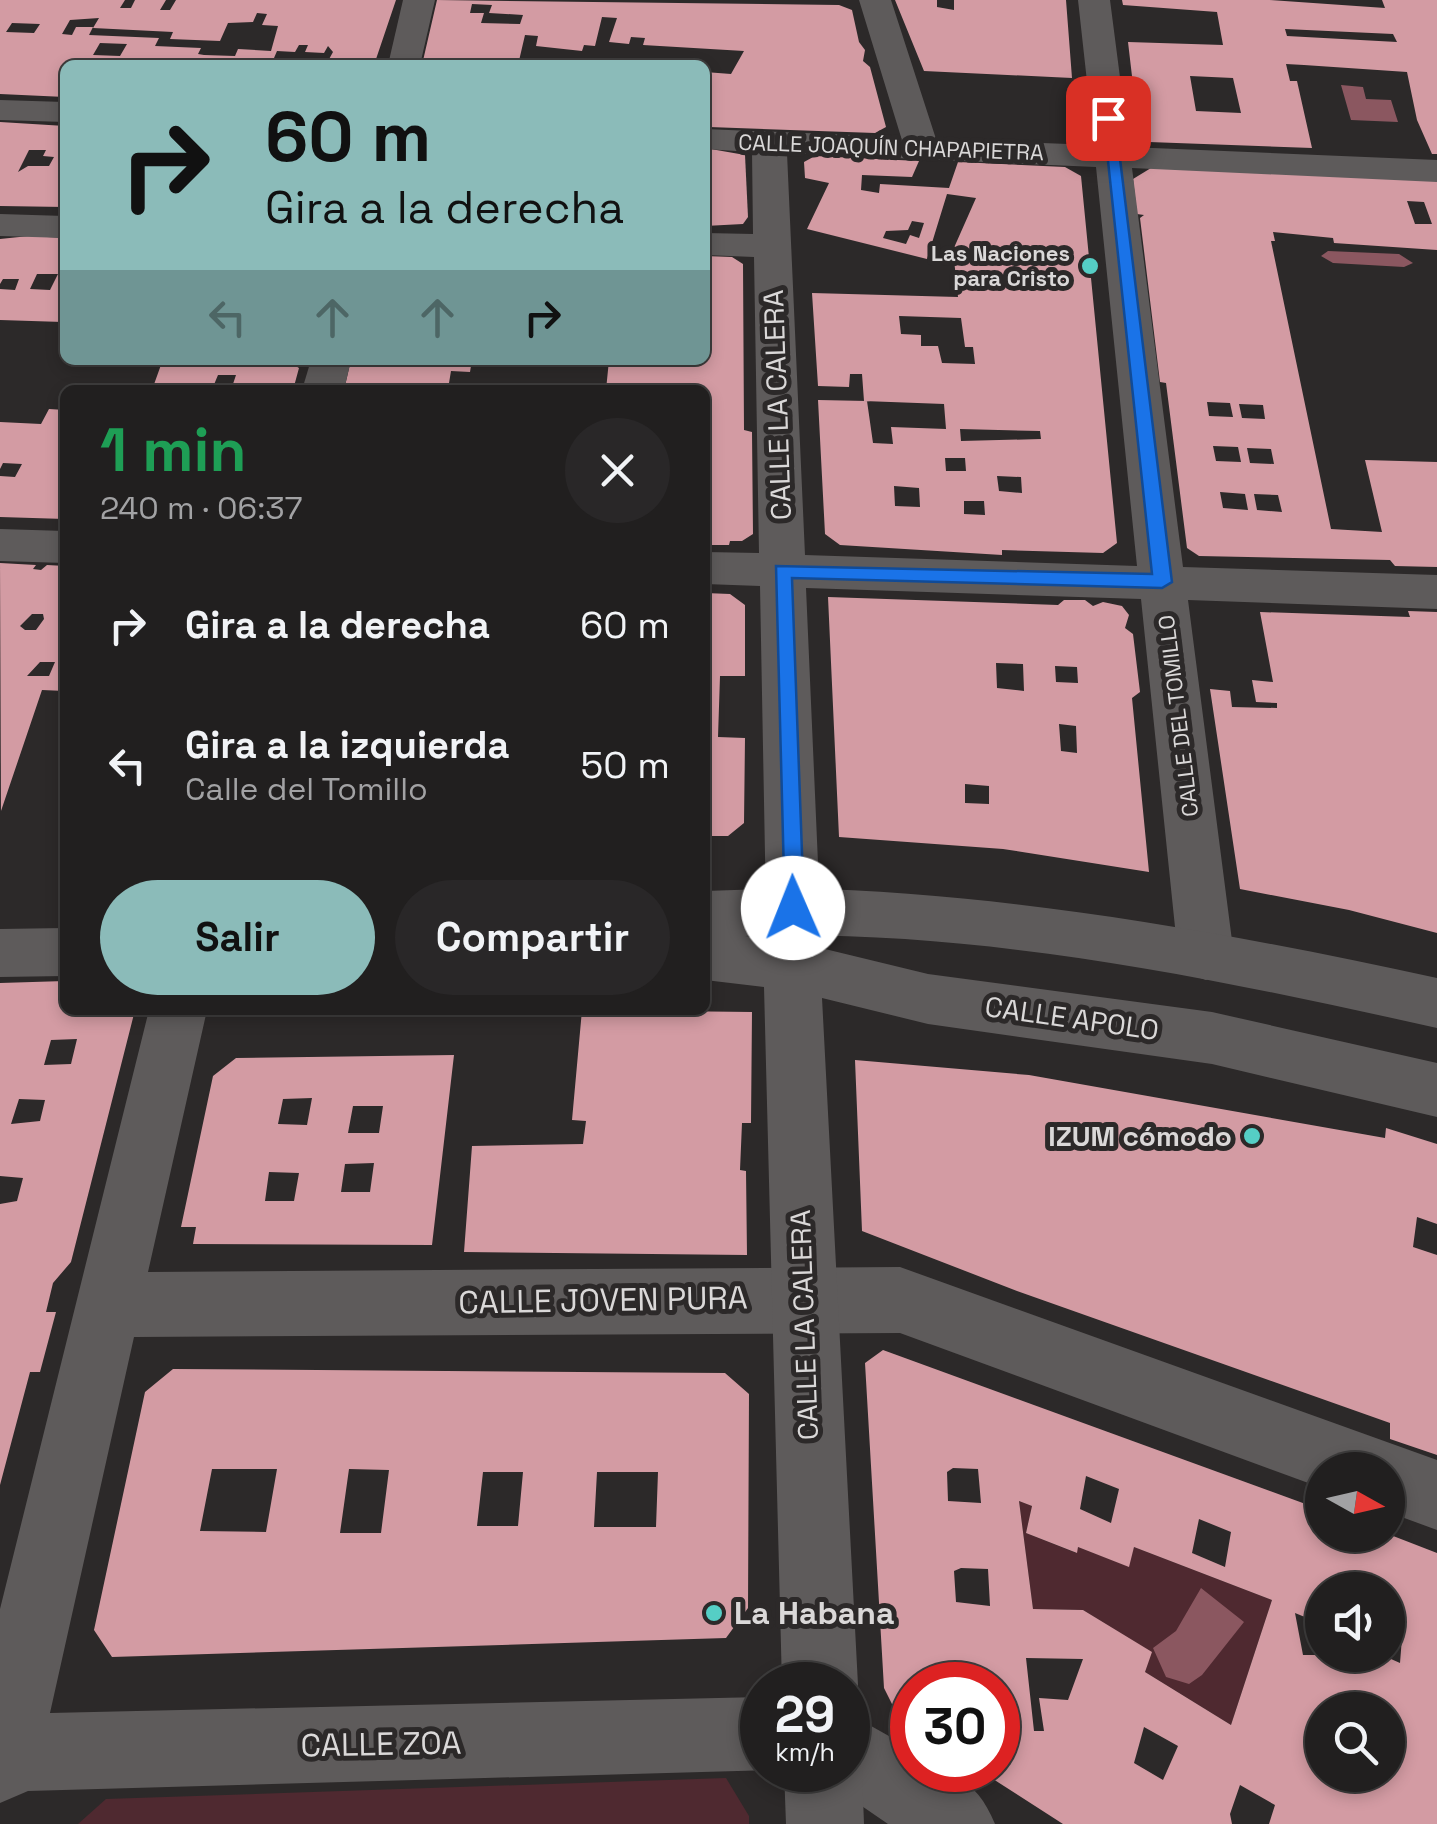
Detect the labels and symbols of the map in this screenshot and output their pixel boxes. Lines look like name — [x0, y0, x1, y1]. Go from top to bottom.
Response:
pin — [1066, 76, 1151, 161]
street label: CALLE JOAQUÍN CHAPAPIETRA — [738, 128, 1044, 166]
place label: Las Naciones para Cristo — [931, 239, 1070, 292]
marker: Las Naciones para Cristo — [1079, 255, 1101, 277]
street label: CALLE LA CALERA — [755, 289, 799, 521]
street label: CALLE DEL TOMILLO — [1152, 614, 1204, 818]
position arrow — [741, 856, 845, 960]
street label: CALLE APOLO — [983, 988, 1161, 1048]
place label: IZUM cómodo — [1048, 1118, 1232, 1154]
marker: IZUM cómodo — [1241, 1125, 1263, 1147]
street label: CALLE LA CALERA — [782, 1209, 826, 1441]
street label: CALLE JOVEN PURA — [458, 1277, 748, 1323]
north arrow — [1305, 1452, 1405, 1552]
place label: La Habana — [734, 1593, 895, 1633]
marker: La Habana — [703, 1602, 725, 1624]
speed limit sign: 30 — [890, 1662, 1020, 1792]
street label: CALLE ZOA — [300, 1723, 462, 1765]

